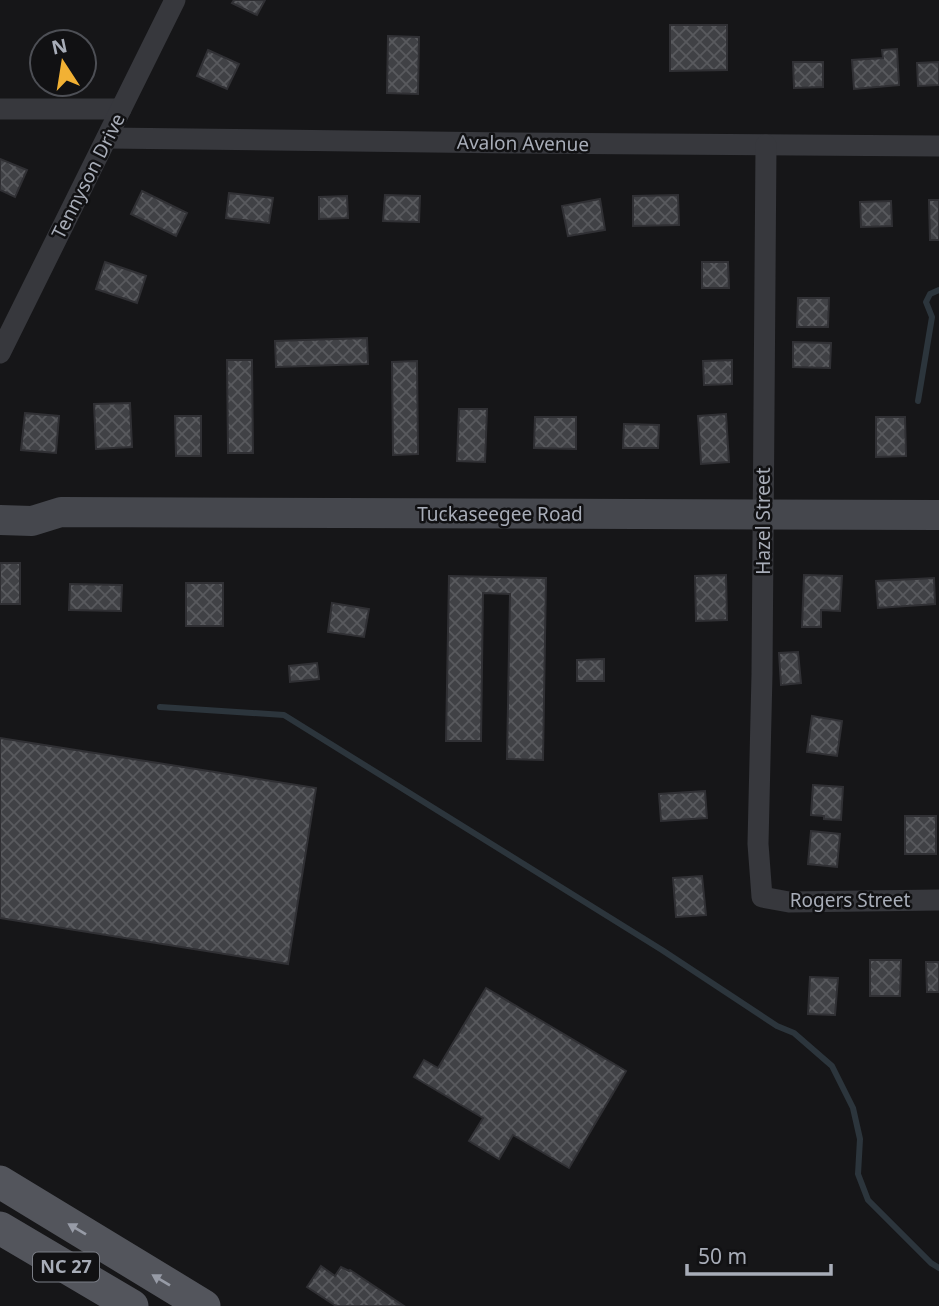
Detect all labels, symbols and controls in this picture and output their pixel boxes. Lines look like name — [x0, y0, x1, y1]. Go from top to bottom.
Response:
north arrow — [28, 28, 98, 98]
text: N — [49, 32, 70, 61]
street label: Tennyson Drive — [45, 109, 131, 243]
street label: Avalon Avenue — [457, 129, 589, 157]
street label: Hazel Street — [750, 467, 776, 575]
street label: Tuckaseegee Road — [417, 501, 583, 527]
street label: Rogers Street — [790, 887, 910, 913]
one-way arrow — [67, 1223, 86, 1235]
scale bar — [687, 1232, 830, 1276]
text: 50 m — [698, 1242, 747, 1270]
road number: NC 27 — [33, 1252, 99, 1282]
one-way arrow — [151, 1273, 170, 1286]

